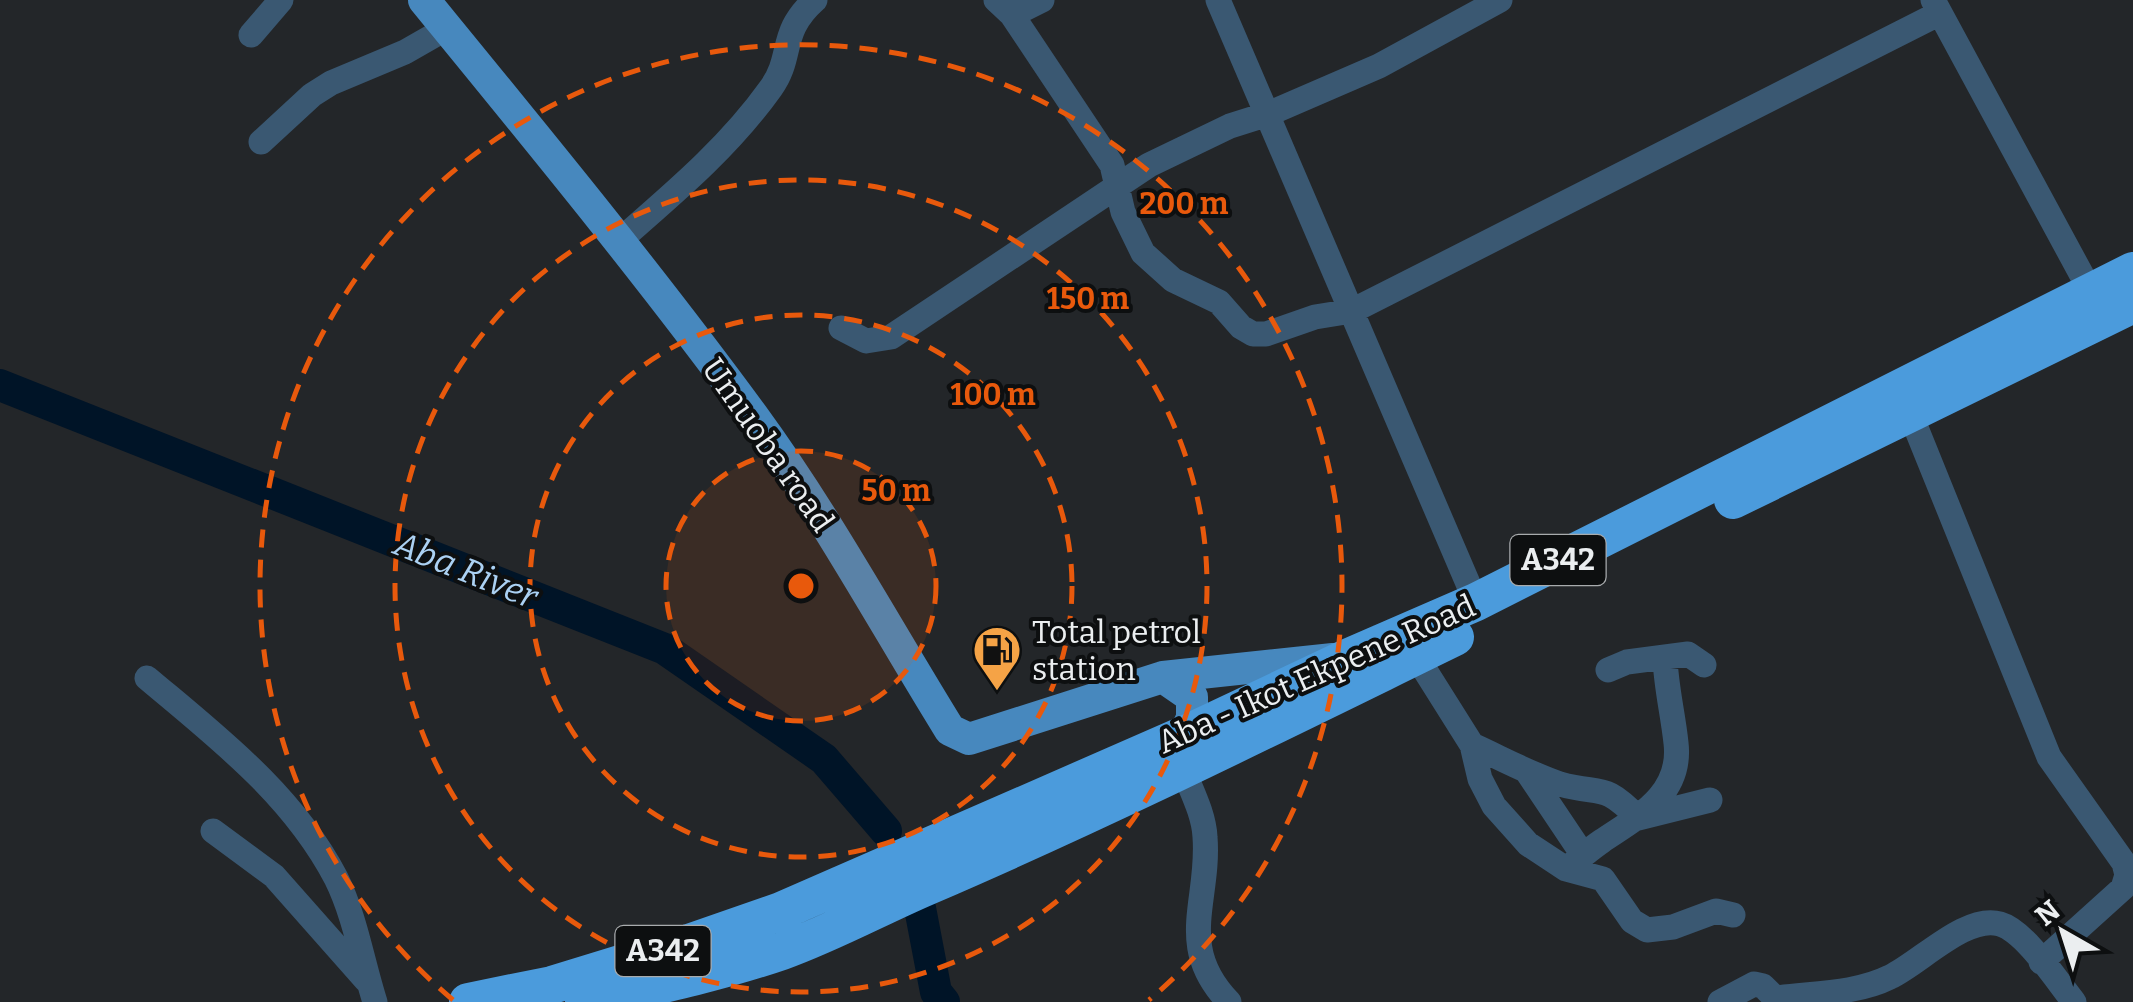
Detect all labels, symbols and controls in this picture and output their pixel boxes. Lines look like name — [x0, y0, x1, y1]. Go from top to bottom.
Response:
text: 200 m — [1139, 186, 1229, 222]
text: 150 m — [1047, 281, 1130, 317]
street label: Umuoba road — [694, 351, 842, 539]
text: 100 m — [950, 377, 1036, 413]
text: 50 m — [861, 473, 931, 509]
water label: Aba River — [387, 522, 545, 618]
road number: A342 — [1510, 535, 1606, 585]
centre of rings — [783, 568, 819, 604]
street label: Aba - Ikot Ekpene Road — [1151, 587, 1481, 761]
place label: Total petrol station — [1032, 613, 1201, 688]
fuel station icon: Total petrol station — [971, 624, 1023, 692]
north arrow — [2013, 882, 2113, 982]
text: N — [2029, 893, 2066, 933]
road number: A342 — [616, 926, 710, 976]

